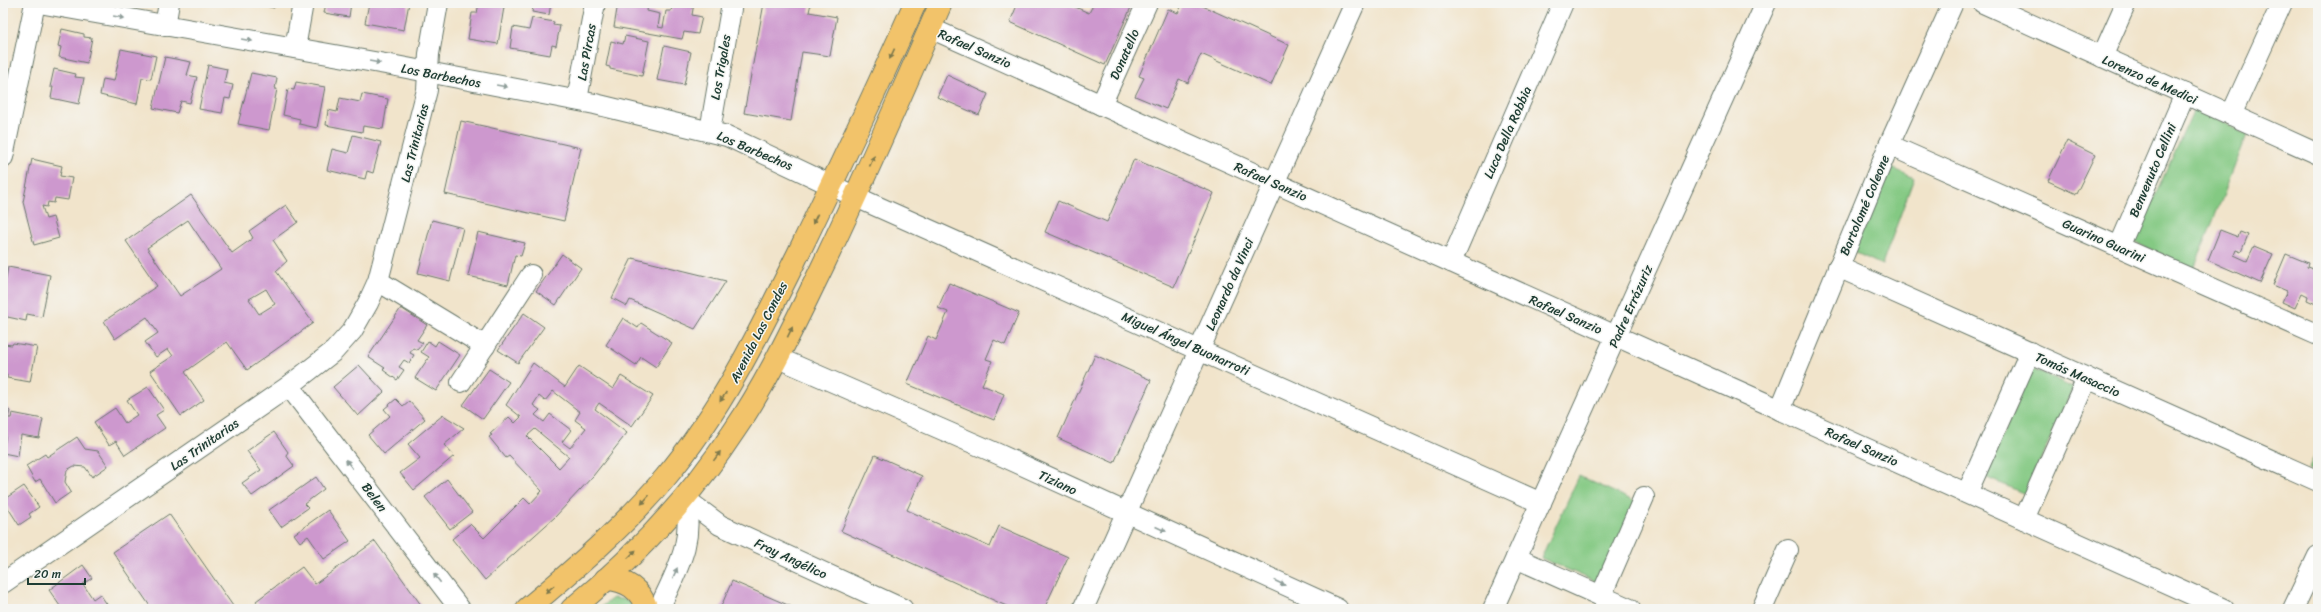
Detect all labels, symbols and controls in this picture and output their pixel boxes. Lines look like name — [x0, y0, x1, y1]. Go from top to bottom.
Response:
one-way arrow — [112, 15, 125, 21]
street label: Las Pircas — [570, 21, 603, 82]
street label: Rafael Sanzio — [934, 22, 1016, 75]
street label: Donatello — [1103, 25, 1146, 83]
street label: Los Trigales — [703, 33, 738, 102]
one-way arrow — [241, 37, 253, 43]
one-way arrow — [889, 48, 895, 59]
street label: Lorenzo de Medici — [2098, 48, 2202, 111]
street label: Los Barbechos — [399, 57, 483, 95]
one-way arrow — [369, 59, 381, 65]
street label: Luca Della Robbia — [1477, 82, 1538, 182]
one-way arrow — [496, 84, 509, 90]
street label: Las Trinitarias — [394, 101, 436, 185]
street label: Benvenuto Cellini — [2122, 119, 2183, 221]
street label: Los Barbechos — [713, 124, 797, 177]
street label: Bartolomé Coleone — [1833, 151, 1896, 259]
street label: Rafael Sanzio — [1230, 155, 1312, 208]
one-way arrow — [869, 156, 875, 167]
street label: Guarino Guarini — [2059, 212, 2149, 269]
one-way arrow — [811, 213, 818, 225]
street label: Leonardo da Vinci — [1199, 234, 1260, 334]
street label: Padre Errázuriz — [1602, 260, 1659, 352]
street label: Avenida Las Condes — [722, 277, 794, 388]
street label: Rafael Sanzio — [1525, 288, 1607, 341]
street label: Miguel Ángel Buonarroti — [1118, 305, 1254, 382]
one-way arrow — [787, 327, 793, 338]
street label: Tomás Masaccio — [2031, 345, 2124, 404]
one-way arrow — [720, 391, 727, 403]
street label: Las Trinitarias — [165, 412, 244, 477]
street label: Rafael Sanzio — [1821, 420, 1903, 473]
one-way arrow — [713, 451, 721, 461]
one-way arrow — [345, 458, 353, 469]
street label: Tiziano — [1034, 463, 1081, 502]
street label: Belen — [356, 477, 393, 517]
one-way arrow — [640, 495, 649, 505]
one-way arrow — [1156, 526, 1167, 532]
street label: Fray Angélico — [750, 531, 831, 586]
one-way arrow — [627, 549, 637, 559]
scale bar — [28, 560, 85, 586]
text: 20 m — [34, 563, 61, 585]
one-way arrow — [672, 568, 678, 579]
one-way arrow — [432, 573, 441, 584]
one-way arrow — [1274, 580, 1285, 586]
one-way arrow — [545, 585, 556, 594]

